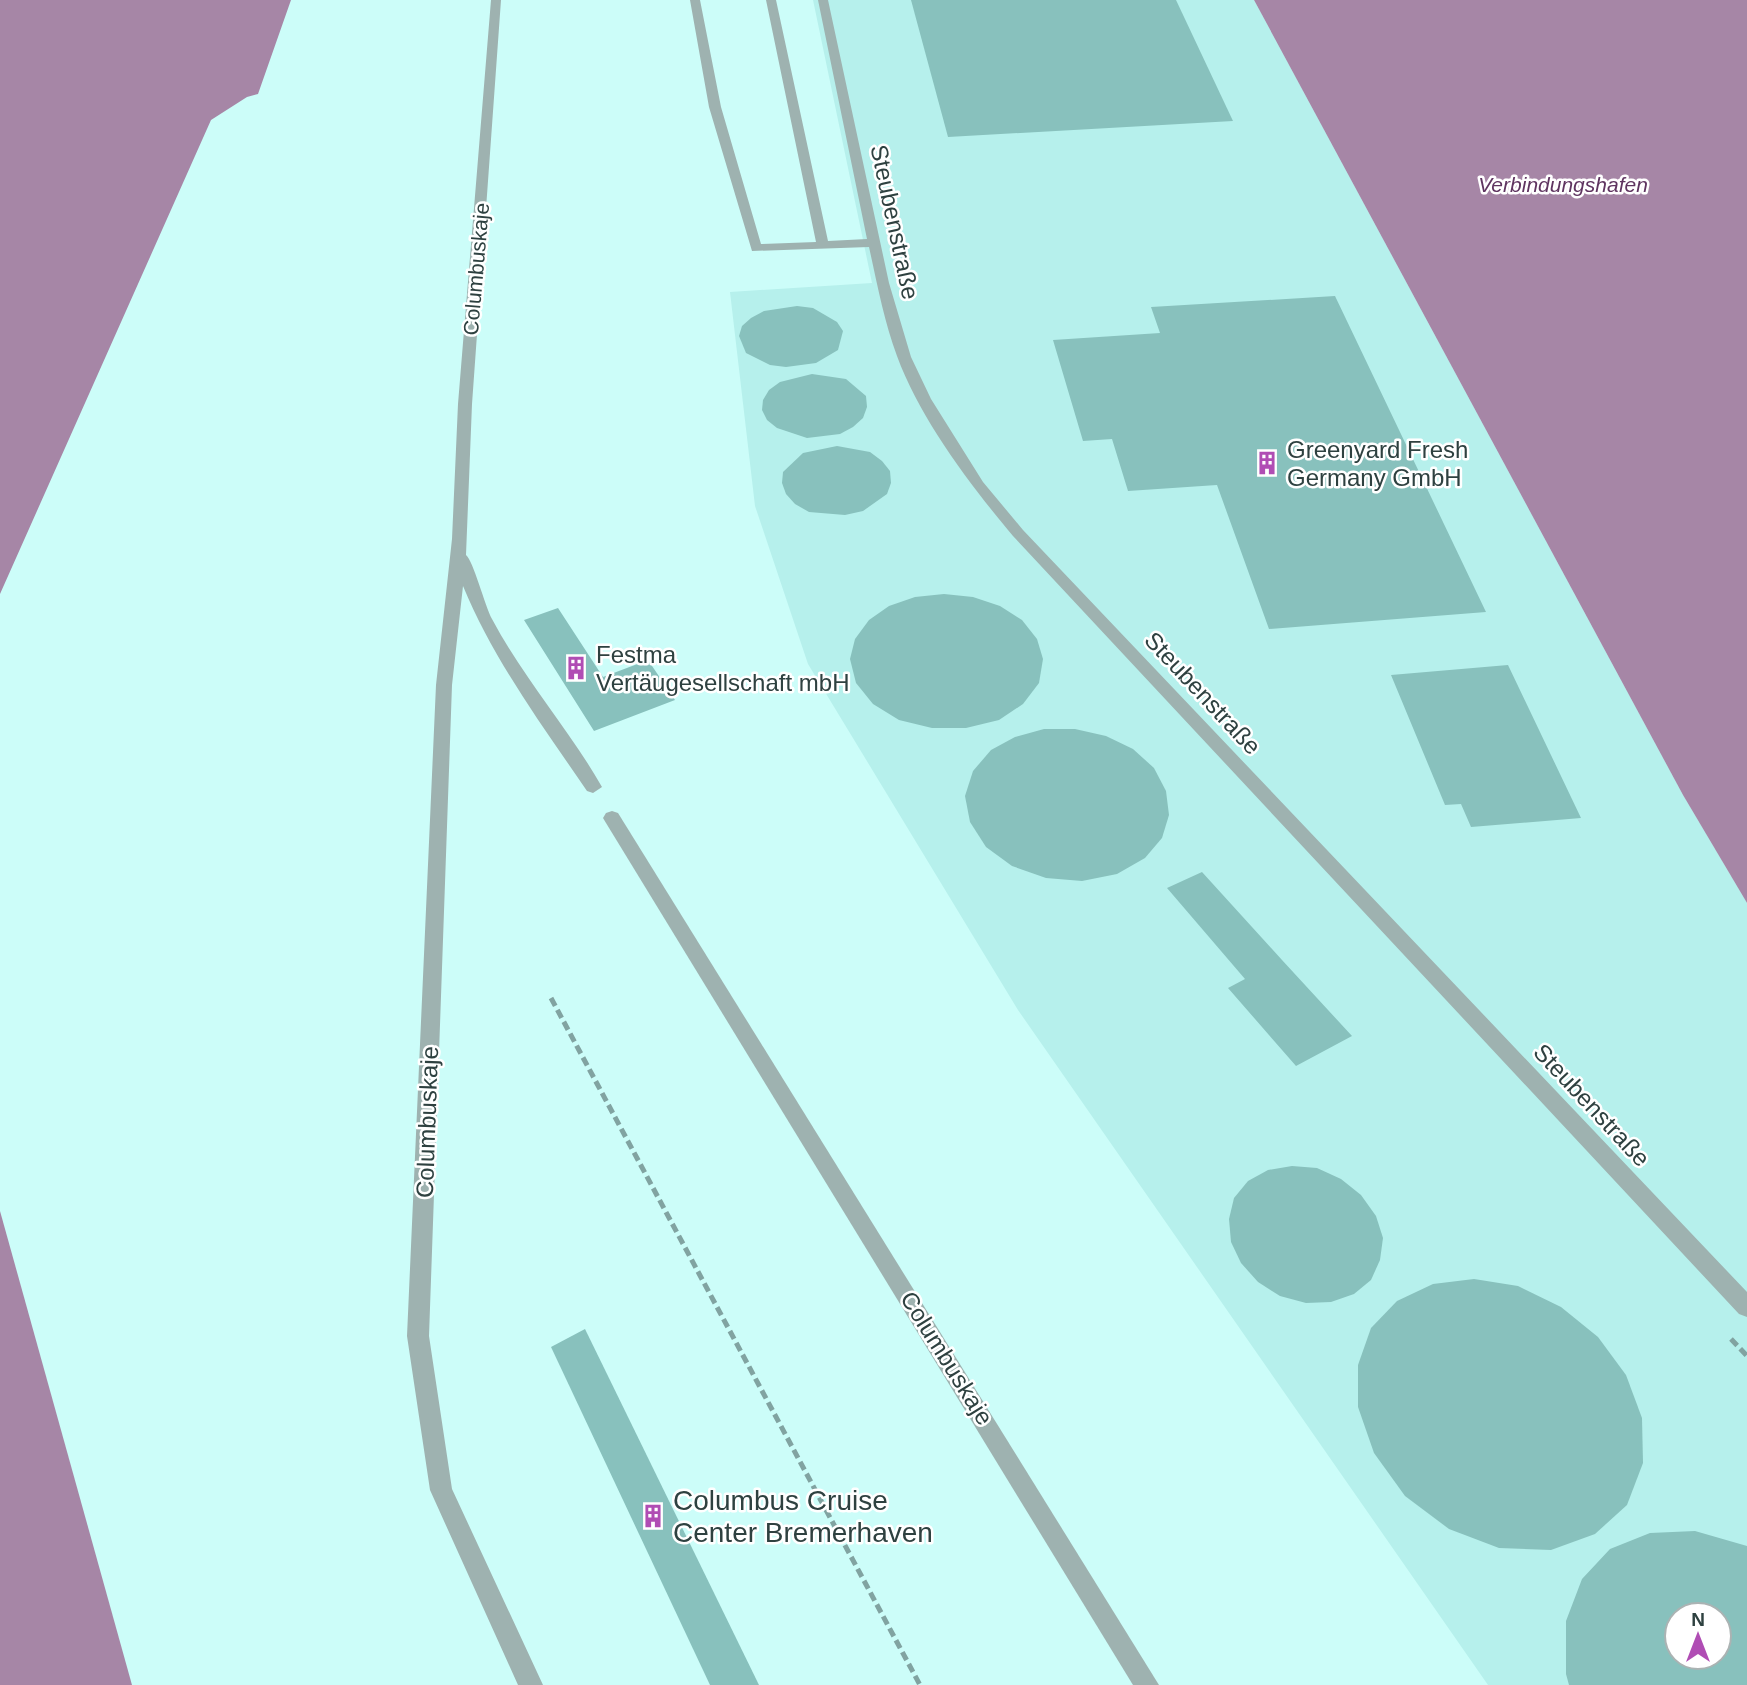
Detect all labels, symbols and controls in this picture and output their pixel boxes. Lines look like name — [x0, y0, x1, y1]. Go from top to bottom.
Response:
street label: Steubenstraße — [865, 142, 925, 302]
water label: Verbindungshafen — [1478, 173, 1648, 196]
street label: Columbuskaje — [459, 202, 493, 336]
place label: Greenyard Fresh Germany GmbH — [1287, 436, 1468, 491]
building icon: Greenyard Fresh Germany GmbH — [1253, 449, 1281, 477]
street label: Steubenstraße — [1139, 626, 1267, 760]
place label: Festma Vertäugesellschaft mbH — [596, 641, 849, 696]
building icon: Festma Vertäugesellschaft mbH — [562, 654, 590, 682]
street label: Steubenstraße — [1528, 1038, 1656, 1172]
street label: Columbuskaje — [411, 1046, 443, 1198]
street label: Columbuskaje — [895, 1286, 999, 1430]
place label: Columbus Cruise Center Bremerhaven — [673, 1485, 933, 1548]
building icon: Columbus Cruise Center Bremerhaven — [639, 1502, 667, 1530]
north arrow — [1663, 1601, 1733, 1671]
text: N — [1691, 1609, 1705, 1630]

